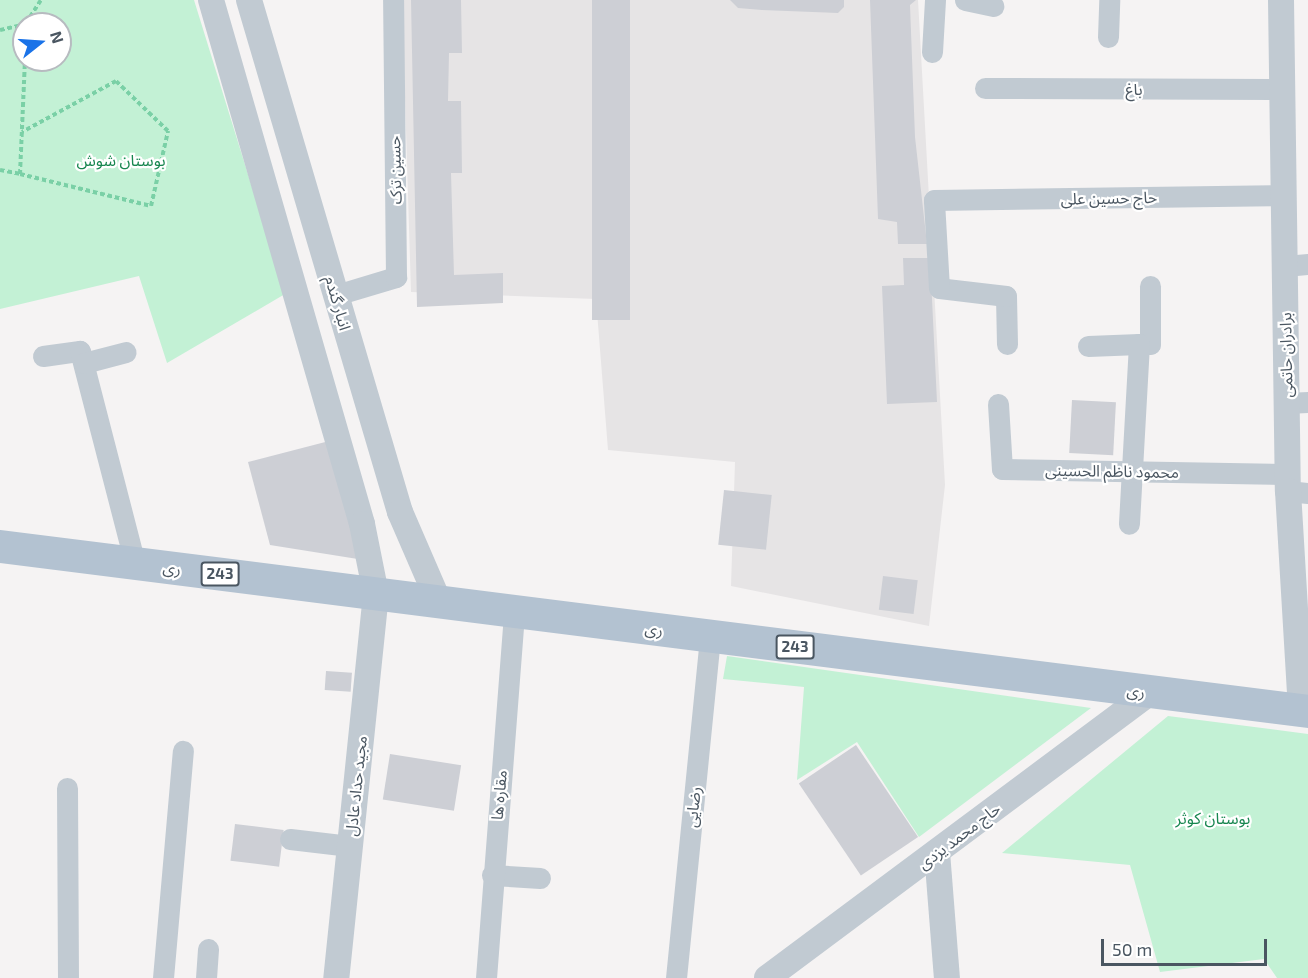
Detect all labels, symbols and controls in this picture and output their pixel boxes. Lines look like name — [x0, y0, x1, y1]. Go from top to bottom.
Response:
north arrow — [12, 12, 72, 72]
text: N — [47, 29, 69, 45]
street label: باغ — [1125, 79, 1143, 99]
street label: حسین ترک — [385, 135, 405, 205]
park label: بوستان شوش — [77, 150, 165, 170]
street label: حاج حسین علی — [1060, 188, 1158, 208]
street label: انبار گندم — [321, 273, 355, 333]
street label: برادران حاتمی — [1276, 312, 1296, 398]
street label: محمود ناظم الحسینی — [1045, 460, 1179, 482]
street label: ری — [162, 557, 182, 579]
road number: 243 — [200, 562, 240, 586]
street label: ری — [644, 618, 664, 640]
road number: 243 — [776, 635, 814, 659]
street label: ری — [1126, 680, 1146, 702]
street label: مجید حداد عادل — [341, 735, 371, 837]
street label: مقاره ها — [487, 769, 511, 821]
street label: رضایی — [681, 786, 705, 828]
street label: حاج محمد یزدی — [914, 799, 1004, 873]
park label: بوستان کوثر — [1176, 808, 1250, 828]
scale bar — [1104, 927, 1270, 965]
text: 50 m — [1112, 938, 1152, 960]

